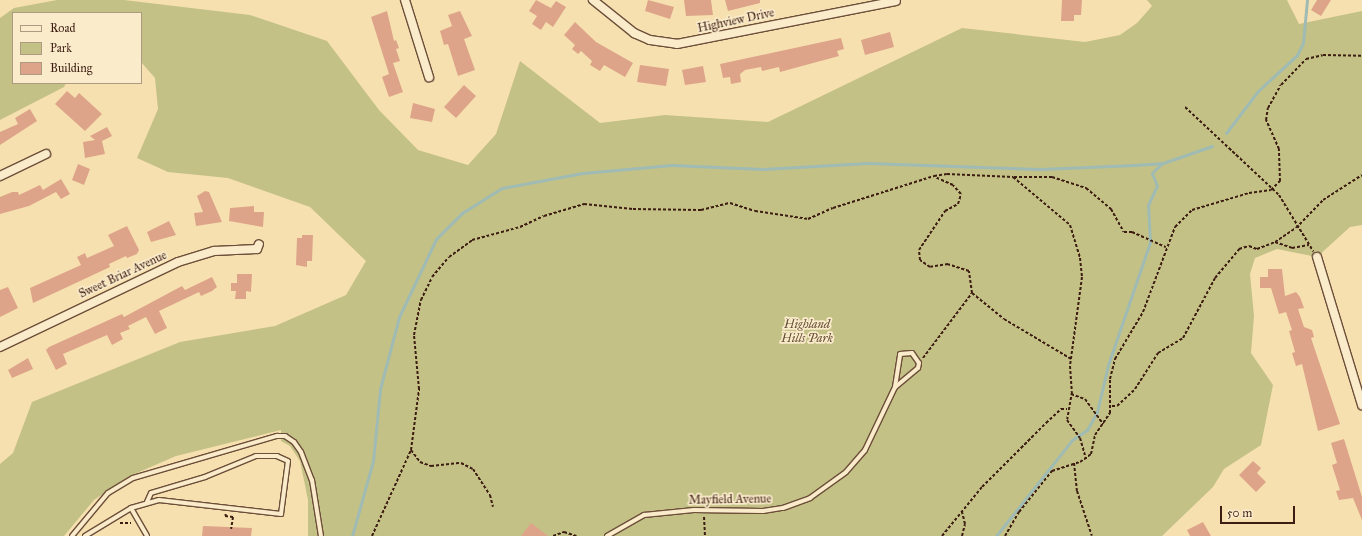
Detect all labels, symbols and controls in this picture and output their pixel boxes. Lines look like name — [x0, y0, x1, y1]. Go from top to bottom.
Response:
street label: Highview Drive — [696, 6, 776, 36]
legend — [12, 12, 142, 84]
text: Road — [50, 21, 76, 35]
text: Park — [50, 41, 72, 55]
text: Building — [50, 61, 92, 75]
street label: Sweet Briar Avenue — [77, 248, 169, 302]
park label: Highland Hills Park — [781, 318, 833, 346]
street label: Mayfield Avenue — [689, 492, 771, 508]
scale bar — [1222, 498, 1297, 524]
text: 50 m — [1227, 506, 1252, 520]

